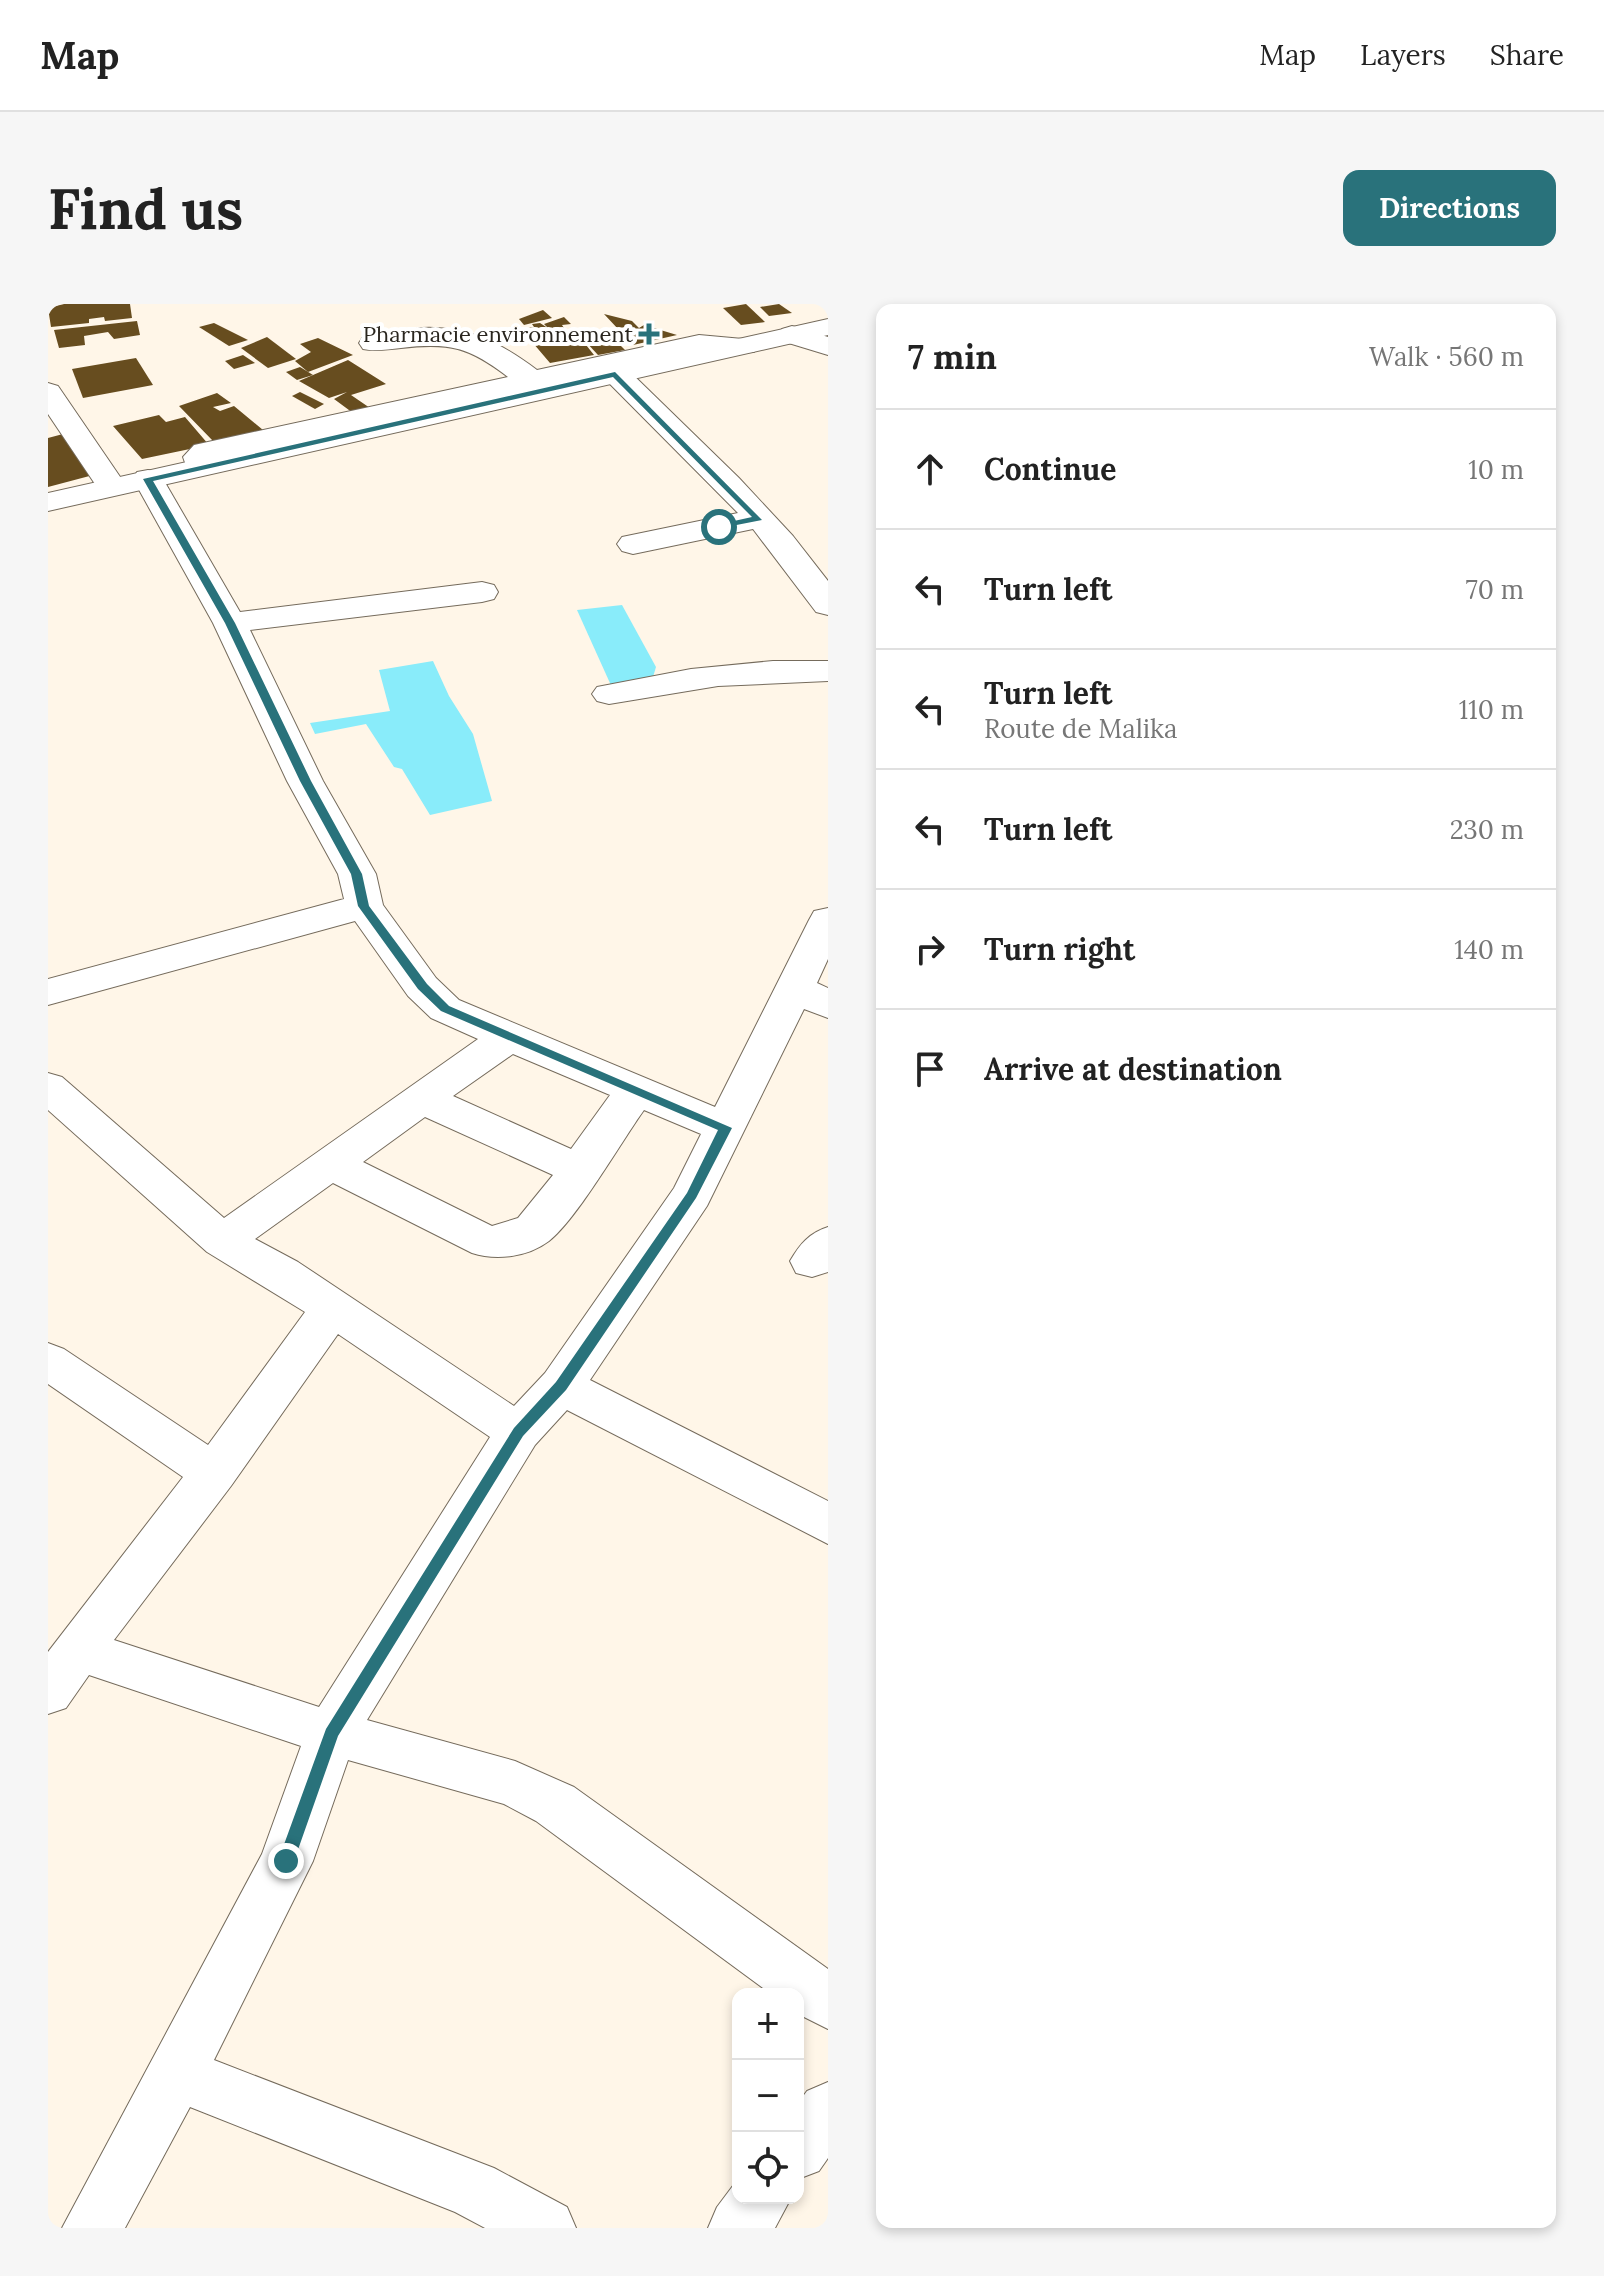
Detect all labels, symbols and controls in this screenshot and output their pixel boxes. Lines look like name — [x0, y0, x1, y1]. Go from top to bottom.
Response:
text: Map — [40, 31, 119, 79]
text: Map — [1259, 37, 1316, 73]
text: Layers — [1360, 37, 1446, 73]
text: Share — [1490, 37, 1564, 73]
button: Directions — [1343, 170, 1556, 246]
text: Find us — [48, 173, 243, 244]
place label: Pharmacie environnement — [363, 320, 633, 348]
marker: Pharmacie environnement — [640, 325, 658, 343]
text: 7 min — [908, 335, 997, 378]
text: Walk · 560 m — [1369, 340, 1524, 373]
icon: ahead — [908, 447, 952, 491]
text: Continue — [984, 450, 1116, 488]
text: 10 m — [1468, 453, 1524, 486]
route start — [701, 509, 737, 545]
icon: left — [908, 567, 952, 611]
text: Turn left — [984, 570, 1112, 608]
text: 70 m — [1466, 573, 1524, 606]
text: Turn left — [984, 674, 1112, 712]
icon: left — [908, 687, 952, 731]
text: 110 m — [1459, 693, 1524, 726]
text: Route de Malika — [984, 712, 1177, 745]
icon: left — [908, 807, 952, 851]
text: Turn left — [984, 810, 1112, 848]
text: 230 m — [1450, 813, 1524, 846]
icon: right — [908, 927, 952, 971]
text: Turn right — [984, 930, 1135, 968]
text: 140 m — [1454, 933, 1524, 966]
icon: arrive — [908, 1047, 952, 1091]
text: Arrive at destination — [984, 1050, 1282, 1088]
route end — [268, 1843, 304, 1879]
map controls — [732, 1988, 804, 2204]
button: + — [732, 1988, 804, 2060]
button: − — [732, 2060, 804, 2132]
button: locate — [732, 2132, 804, 2204]

